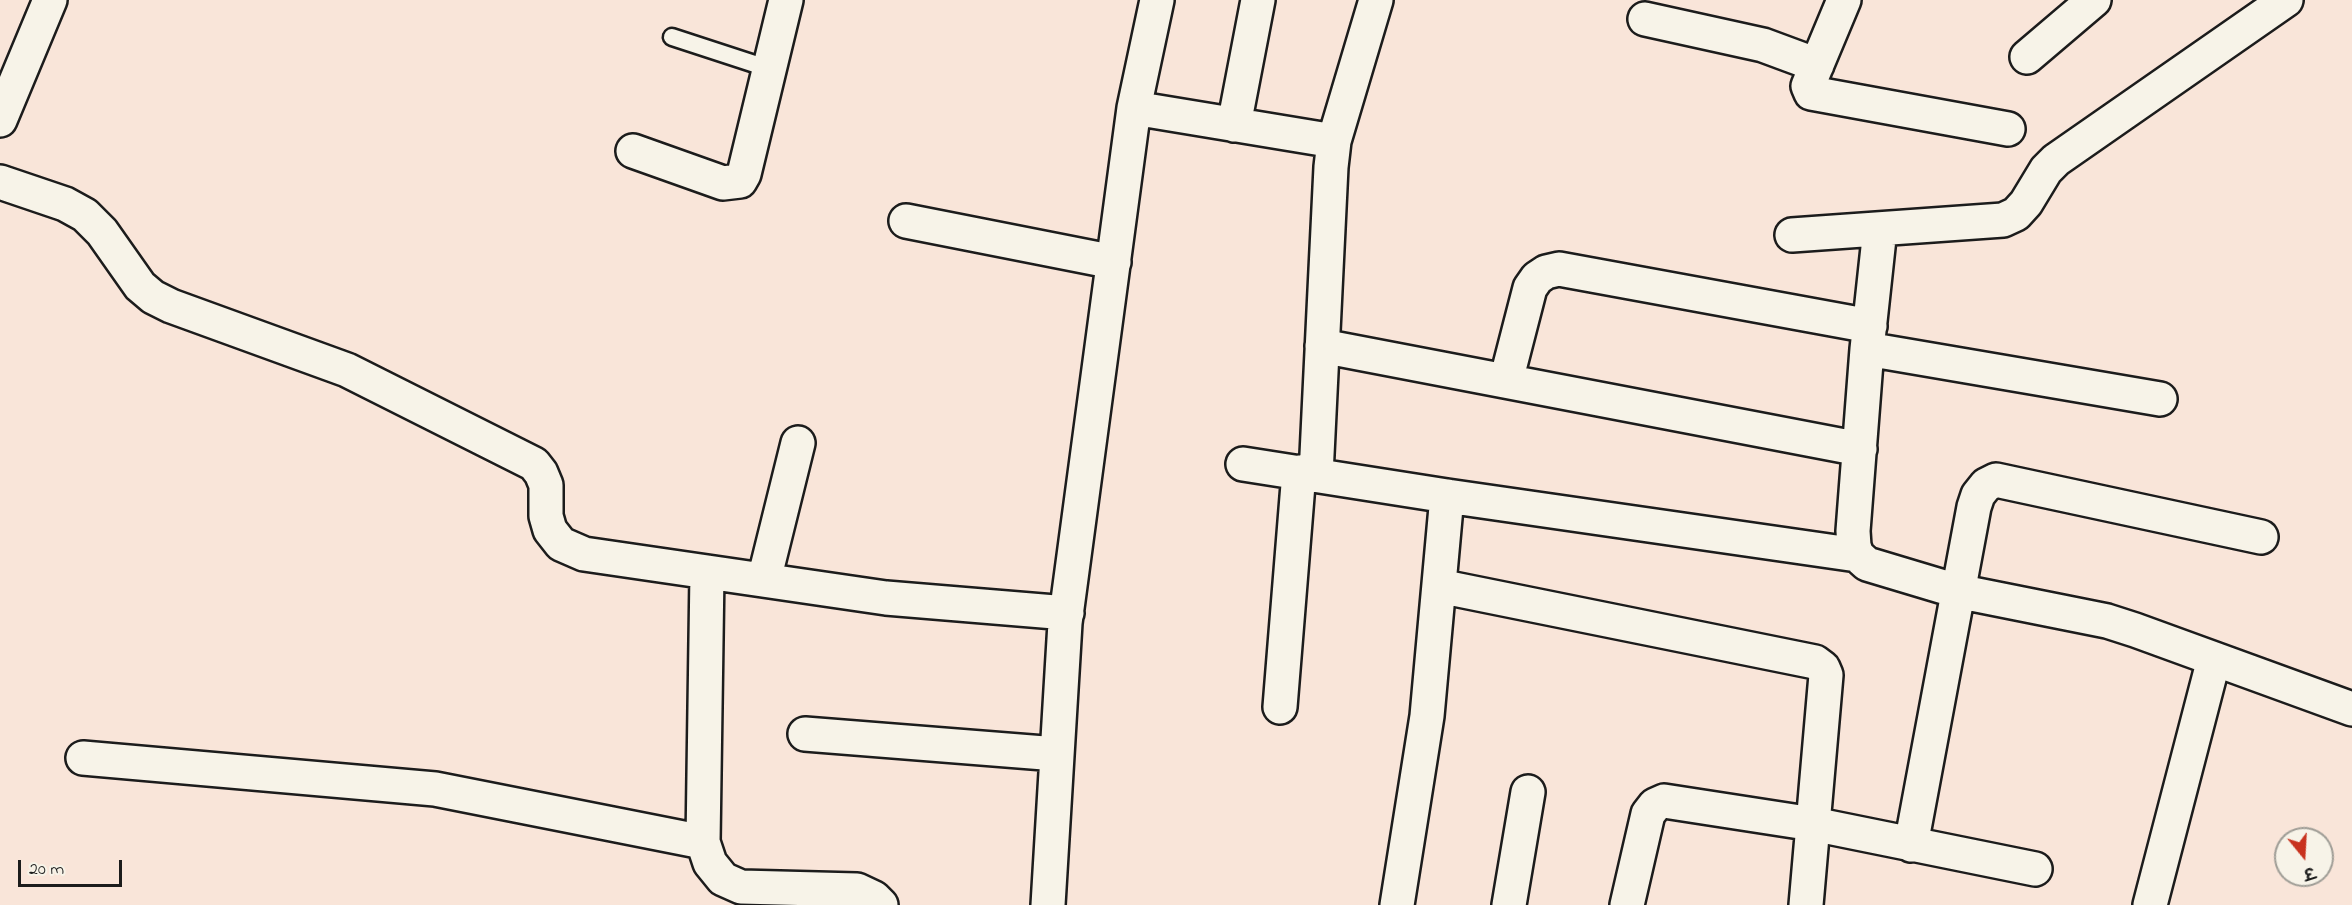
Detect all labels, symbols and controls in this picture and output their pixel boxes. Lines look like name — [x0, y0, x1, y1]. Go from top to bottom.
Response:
north arrow — [2274, 827, 2334, 887]
scale bar — [21, 848, 124, 886]
text: 20 m — [29, 857, 64, 883]
text: उ — [2300, 859, 2318, 885]

